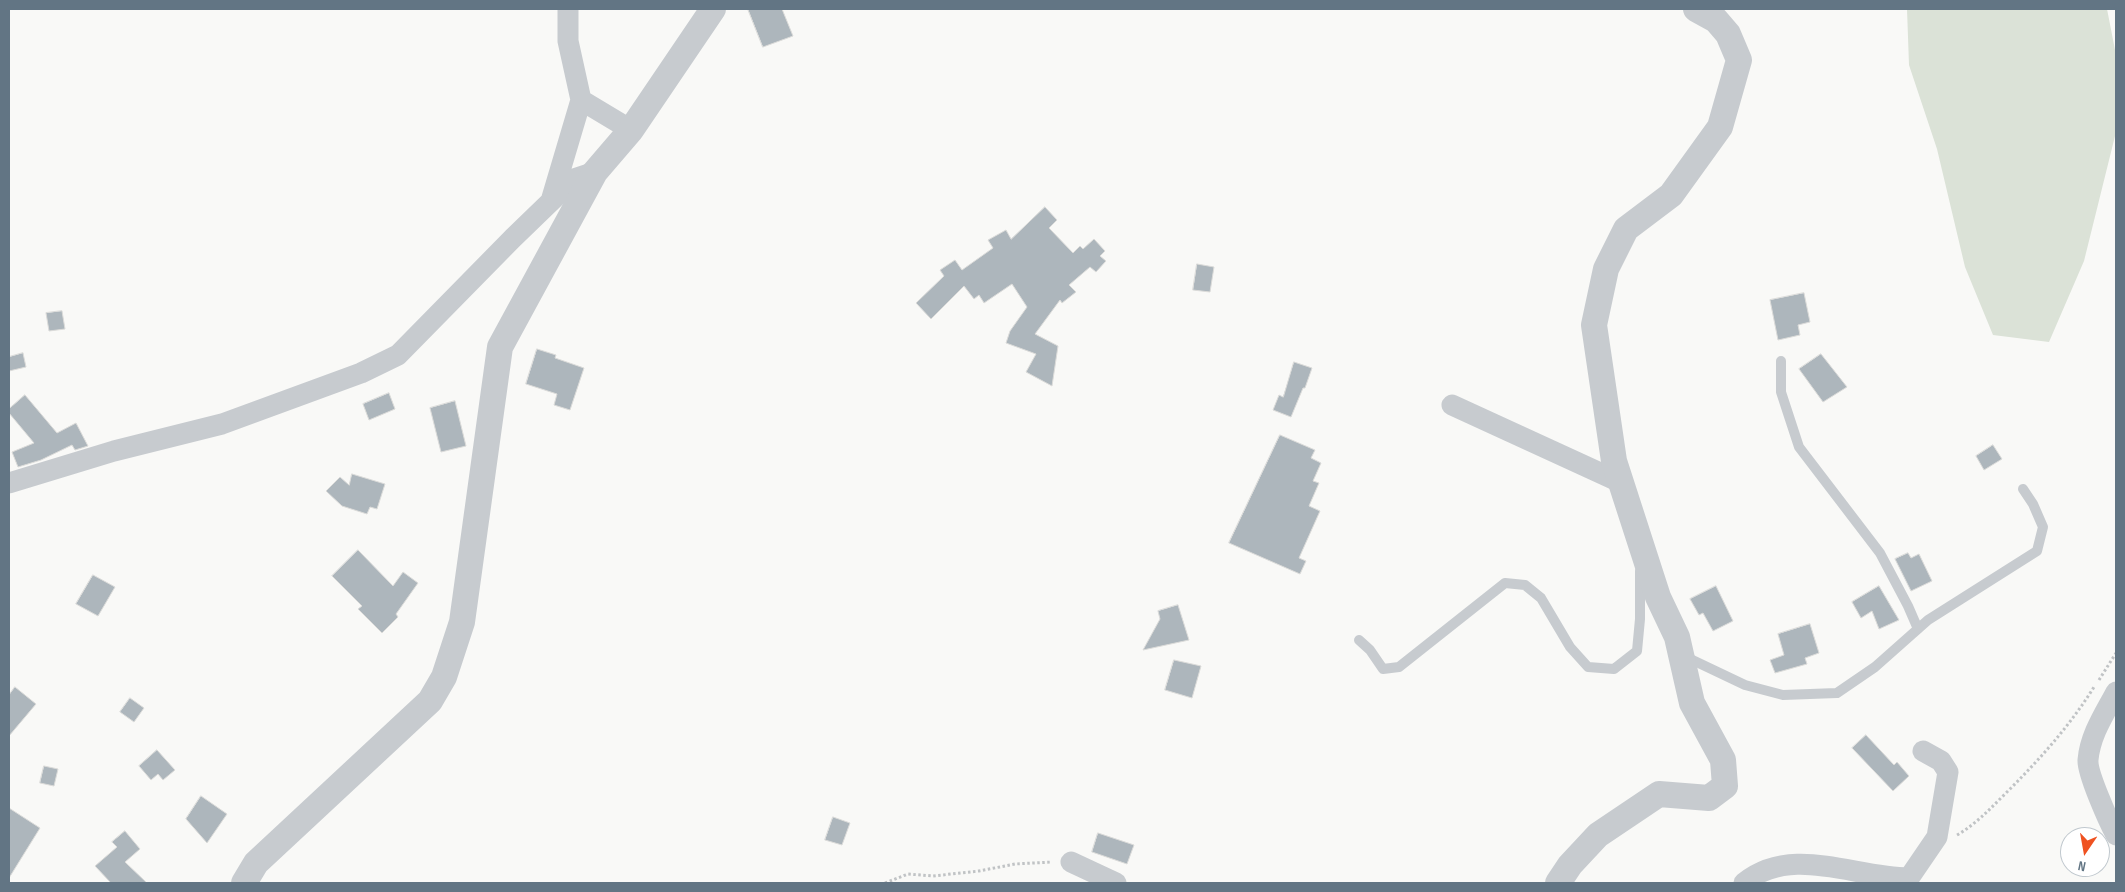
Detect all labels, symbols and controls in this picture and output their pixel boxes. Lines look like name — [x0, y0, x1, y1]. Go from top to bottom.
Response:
north arrow — [2060, 827, 2110, 877]
text: N — [2077, 857, 2087, 875]

